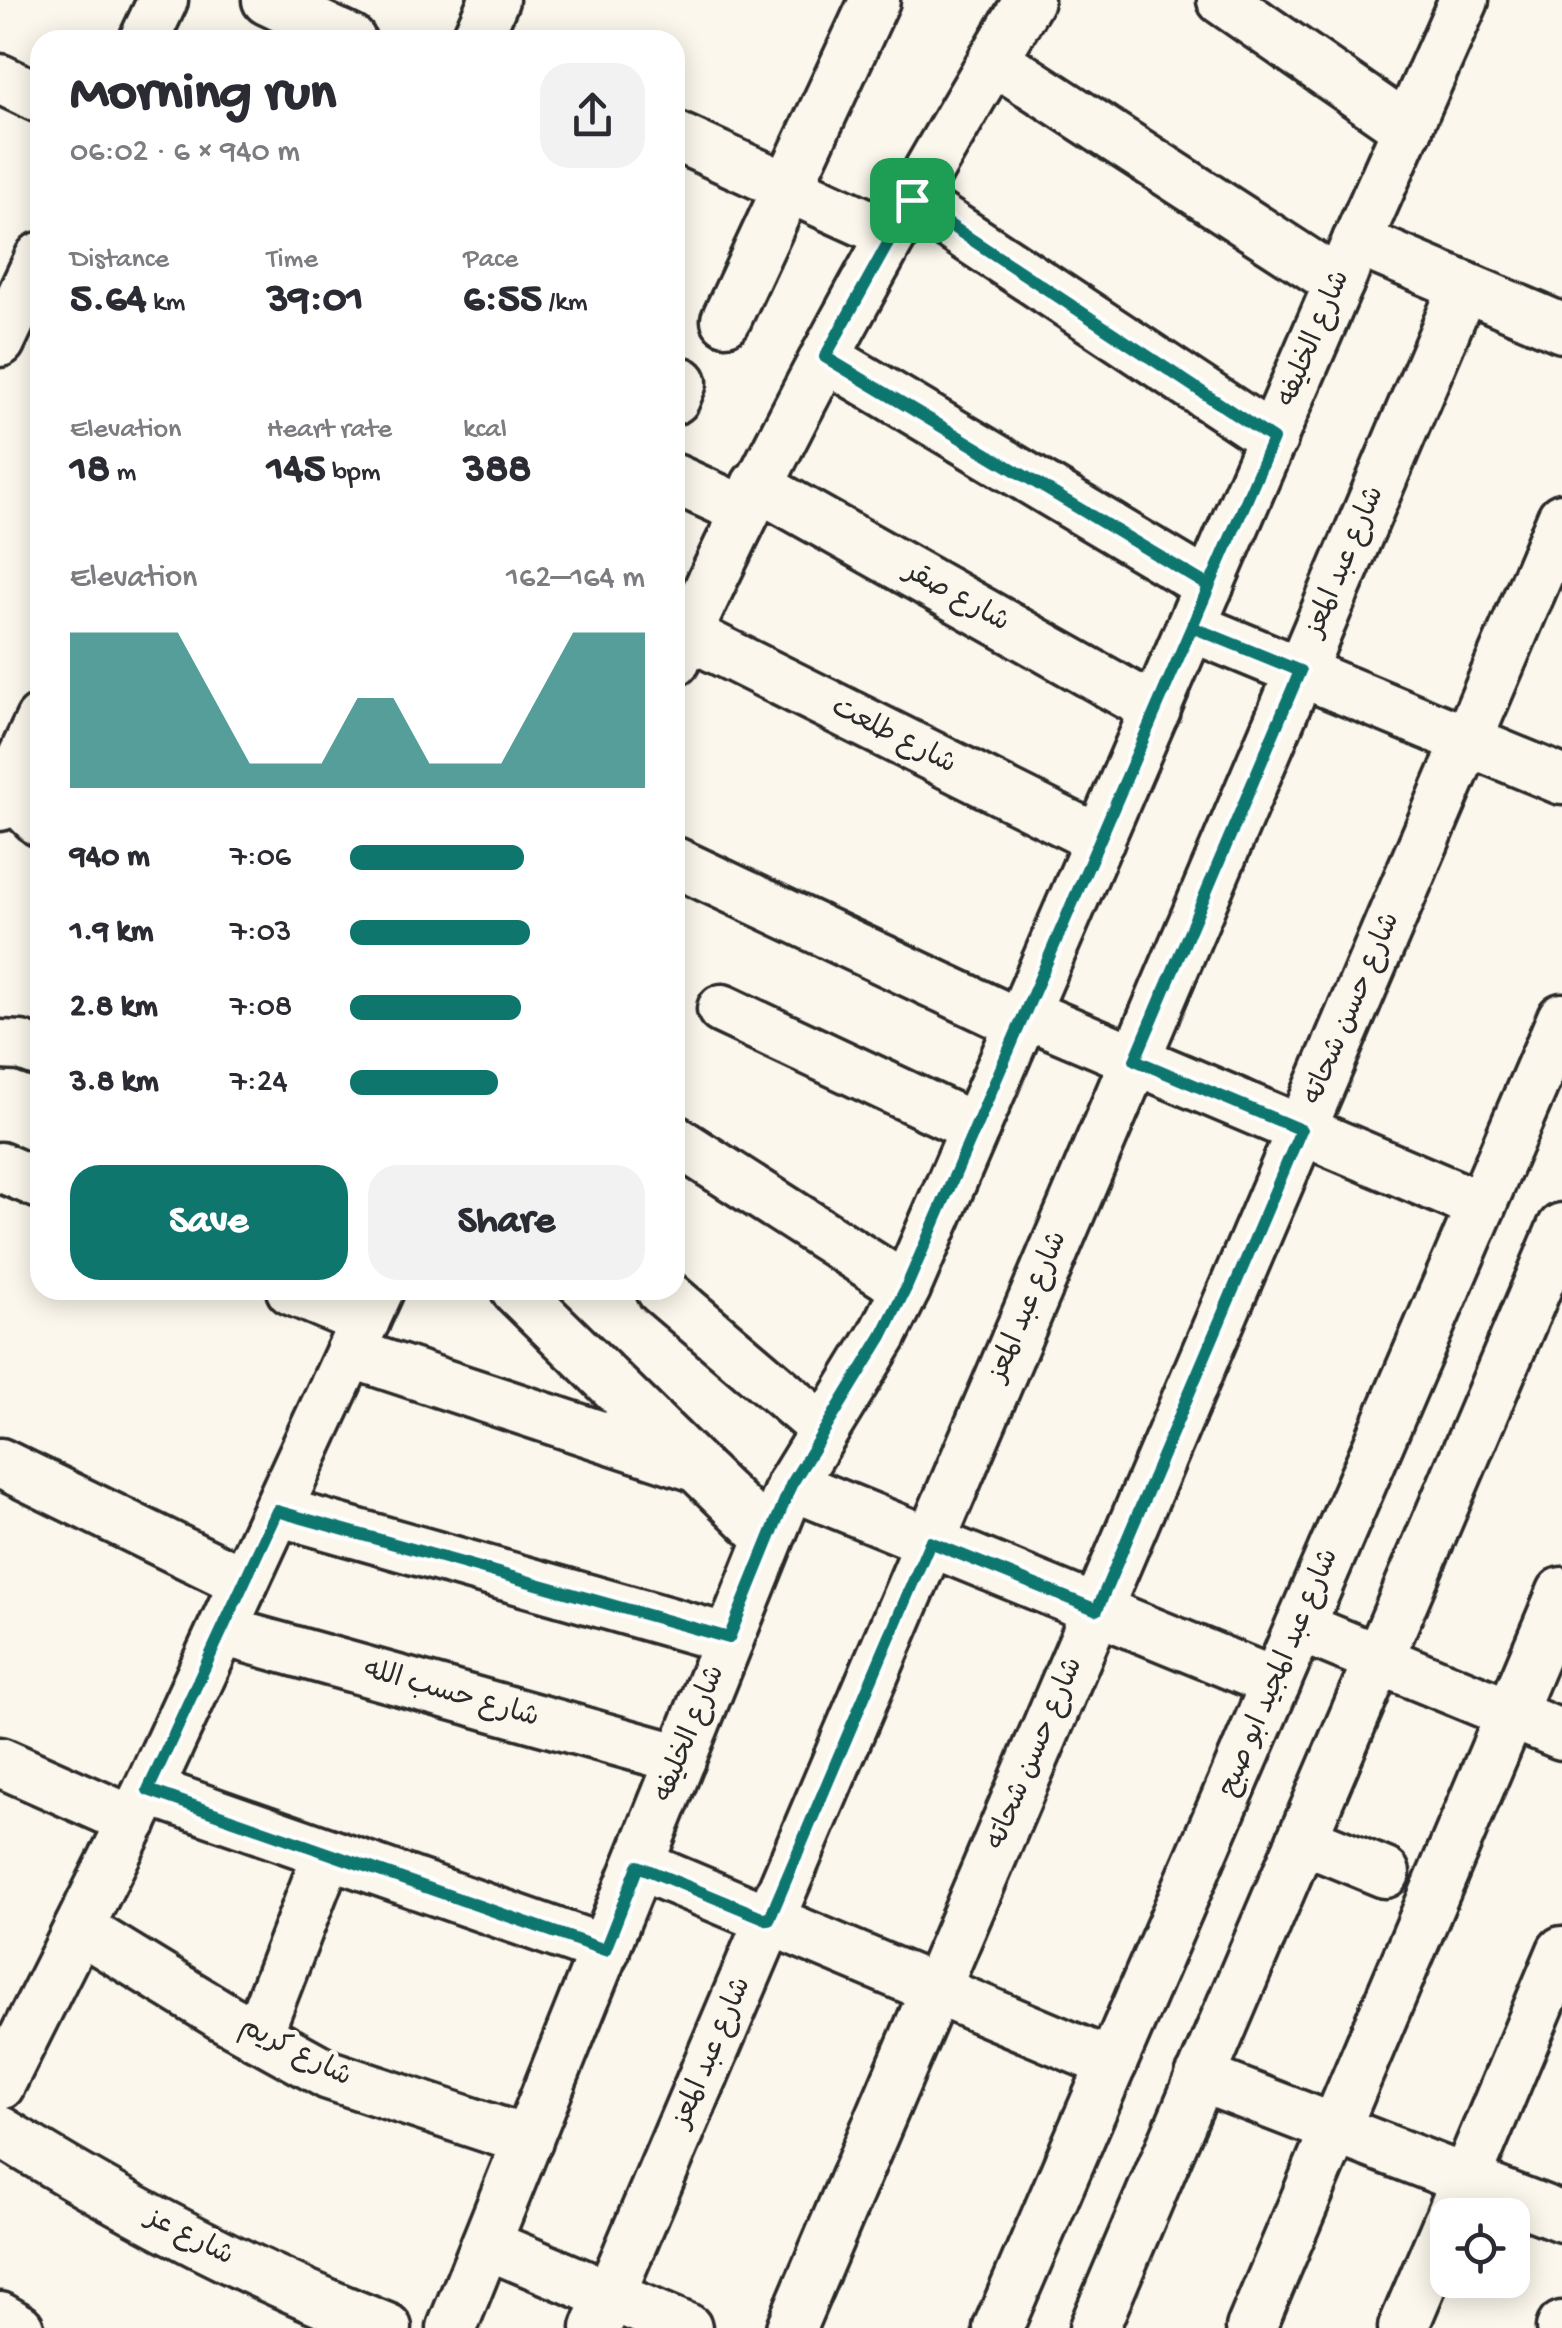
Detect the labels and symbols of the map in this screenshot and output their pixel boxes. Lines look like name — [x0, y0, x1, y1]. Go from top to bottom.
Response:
pin — [870, 158, 955, 243]
street label: شارع الخليفه — [1272, 266, 1358, 412]
street label: شارع عبد المعز — [1299, 482, 1393, 644]
street label: شارع صقر — [896, 555, 1014, 640]
street label: شارع طلعت — [825, 692, 961, 782]
street label: شارع حسن شحاته — [1298, 908, 1408, 1110]
street label: شارع عبد المعز — [982, 1227, 1076, 1389]
street label: شارع عبد المجيد ابو صبح — [1213, 1544, 1347, 1802]
street label: شارع حسن شحاته — [981, 1653, 1091, 1855]
street label: شارع حسب الله — [359, 1654, 543, 1736]
street label: شارع الخليفه — [649, 1661, 733, 1807]
street label: شارع عبد المعز — [666, 1973, 760, 2135]
street label: شارع كريم — [233, 2011, 356, 2096]
street label: شارع عز — [138, 2201, 238, 2274]

